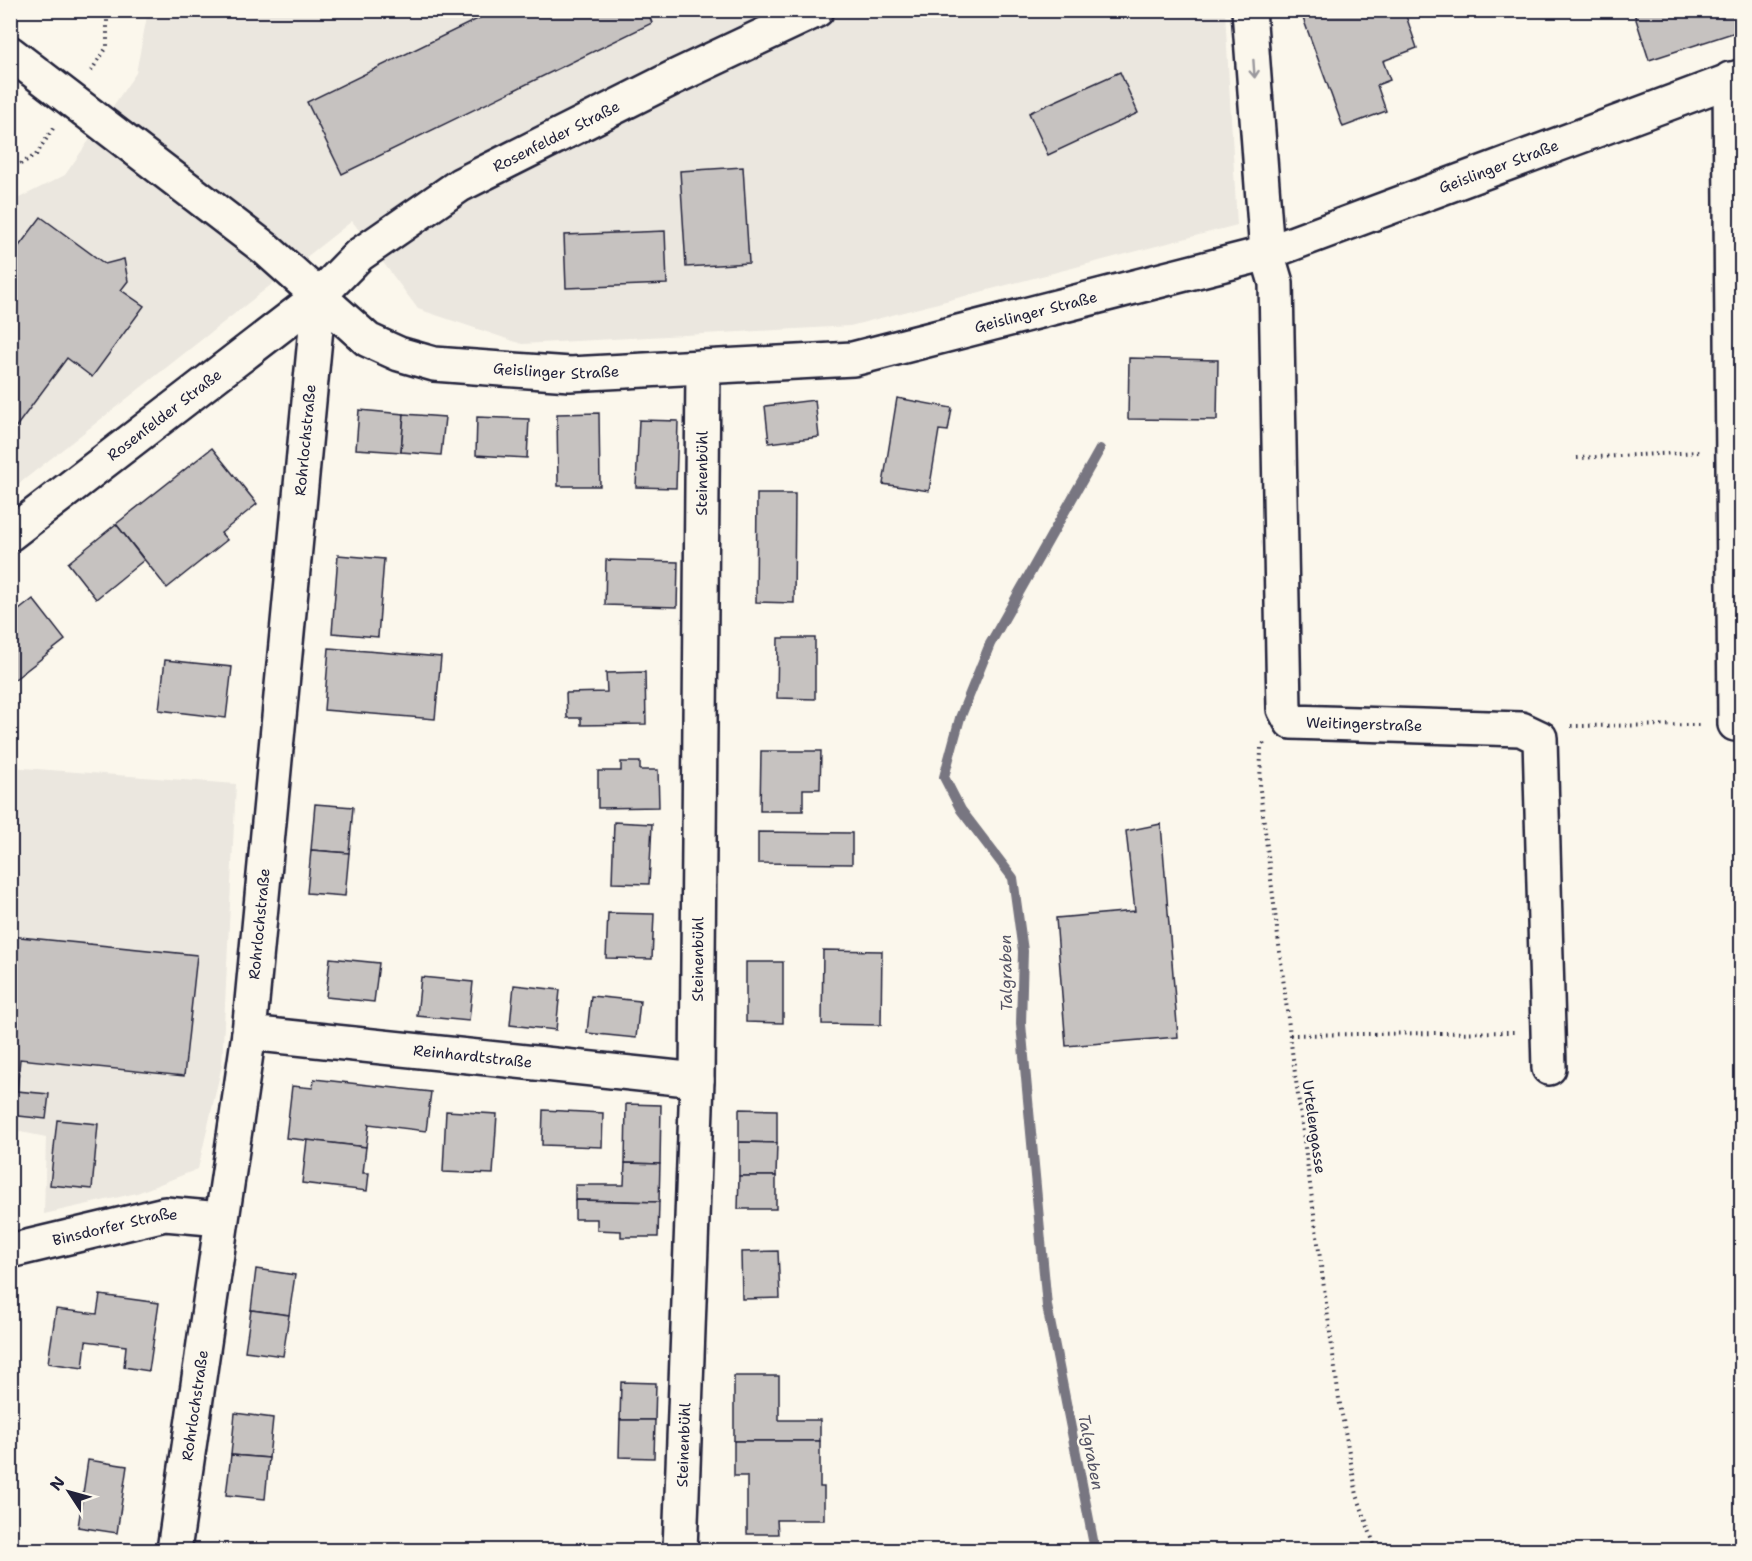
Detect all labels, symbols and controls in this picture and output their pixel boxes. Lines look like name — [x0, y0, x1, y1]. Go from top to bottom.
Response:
one-way arrow — [1248, 58, 1259, 78]
street label: Rosenfelder Straße — [490, 96, 623, 177]
street label: Geislinger Straße — [1436, 135, 1561, 198]
street label: Geislinger Straße — [972, 287, 1099, 338]
street label: Geislinger Straße — [492, 358, 620, 384]
street label: Rosenfelder Straße — [103, 365, 226, 465]
street label: Rohrlochstraße — [290, 383, 321, 497]
street label: Steinenbühl — [692, 430, 712, 516]
street label: Weitingerstraße — [1306, 712, 1423, 736]
street label: Rohrlochstraße — [244, 867, 275, 981]
street label: Steinenbühl — [688, 916, 708, 1002]
water label: Talgraben — [995, 934, 1017, 1012]
street label: Reinhardtstraße — [412, 1040, 533, 1073]
street label: Urtelengasse — [1298, 1079, 1330, 1175]
street label: Binsdorfer Straße — [51, 1203, 178, 1251]
street label: Rohrlochstraße — [177, 1349, 213, 1462]
street label: Steinenbühl — [672, 1402, 695, 1488]
water label: Talgraben — [1073, 1412, 1109, 1492]
north arrow — [39, 1462, 99, 1522]
text: N — [45, 1472, 69, 1495]

